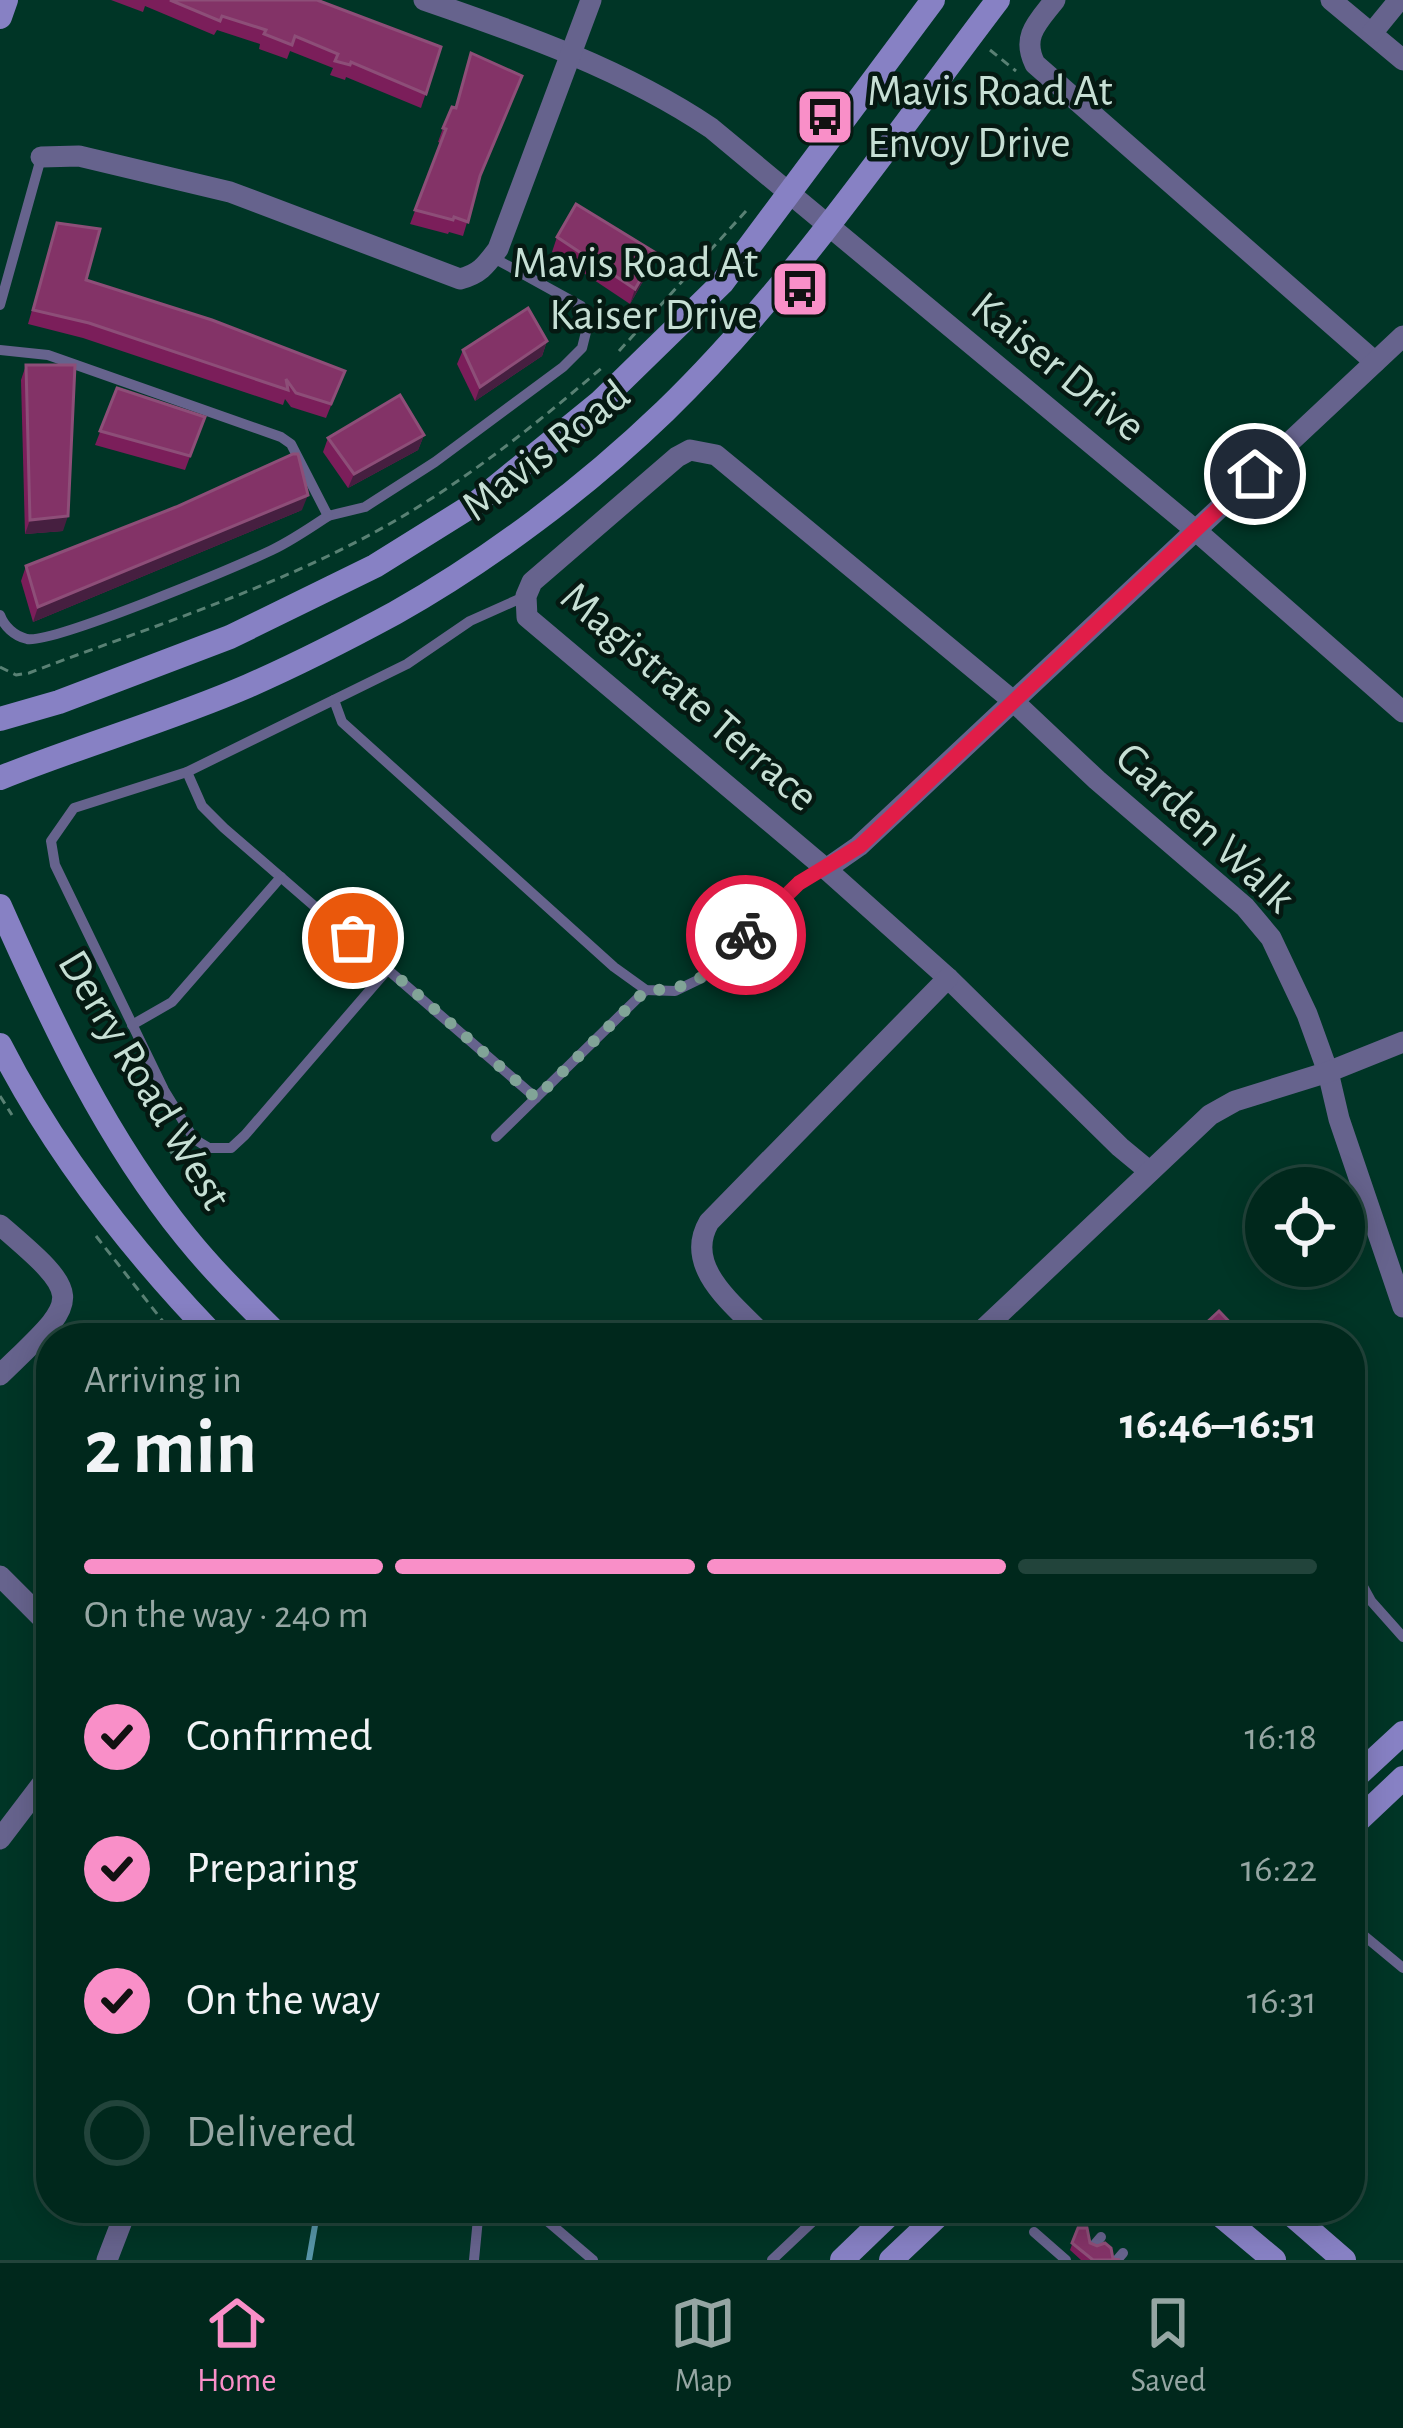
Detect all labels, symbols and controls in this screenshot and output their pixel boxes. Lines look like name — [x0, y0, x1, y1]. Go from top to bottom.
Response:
place label: Mavis Road At Envoy Drive — [867, 69, 1113, 166]
bus stop icon: Mavis Road At Envoy Drive — [794, 86, 856, 148]
place label: Mavis Road At Kaiser Drive — [512, 241, 758, 338]
bus stop icon: Mavis Road At Kaiser Drive — [769, 258, 831, 320]
street label: Kaiser Drive — [963, 284, 1153, 450]
street label: Mavis Road — [454, 372, 638, 530]
pin — [1204, 423, 1306, 525]
icon: home — [1222, 441, 1288, 507]
street label: Magistrate Terrace — [552, 574, 826, 820]
street label: Garden Walk — [1107, 734, 1303, 922]
courier — [686, 875, 806, 995]
pin — [302, 887, 404, 989]
icon: bike — [713, 902, 779, 968]
icon: bag — [320, 905, 386, 971]
street label: Derry Road West — [49, 943, 239, 1217]
map controls — [1245, 1167, 1365, 1287]
button: locate — [1245, 1167, 1365, 1287]
text: Arriving in — [84, 1361, 242, 1400]
text: 16:46–16:51 — [1120, 1402, 1317, 1447]
text: 2 min — [84, 1410, 257, 1488]
text: On the way · 240 m — [84, 1596, 369, 1635]
icon: check — [84, 1704, 150, 1770]
text: Confirmed — [186, 1714, 372, 1759]
text: 16:18 — [1244, 1718, 1317, 1757]
icon: check — [84, 1836, 150, 1902]
text: Preparing — [186, 1846, 358, 1891]
text: 16:22 — [1241, 1850, 1317, 1889]
icon: check — [84, 1968, 150, 2034]
text: On the way — [186, 1978, 380, 2023]
text: 16:31 — [1247, 1982, 1317, 2021]
text: Delivered — [186, 2110, 355, 2155]
tab: Home — [197, 2290, 276, 2402]
tab: Map — [670, 2290, 736, 2402]
tab: Saved — [1130, 2290, 1206, 2402]

